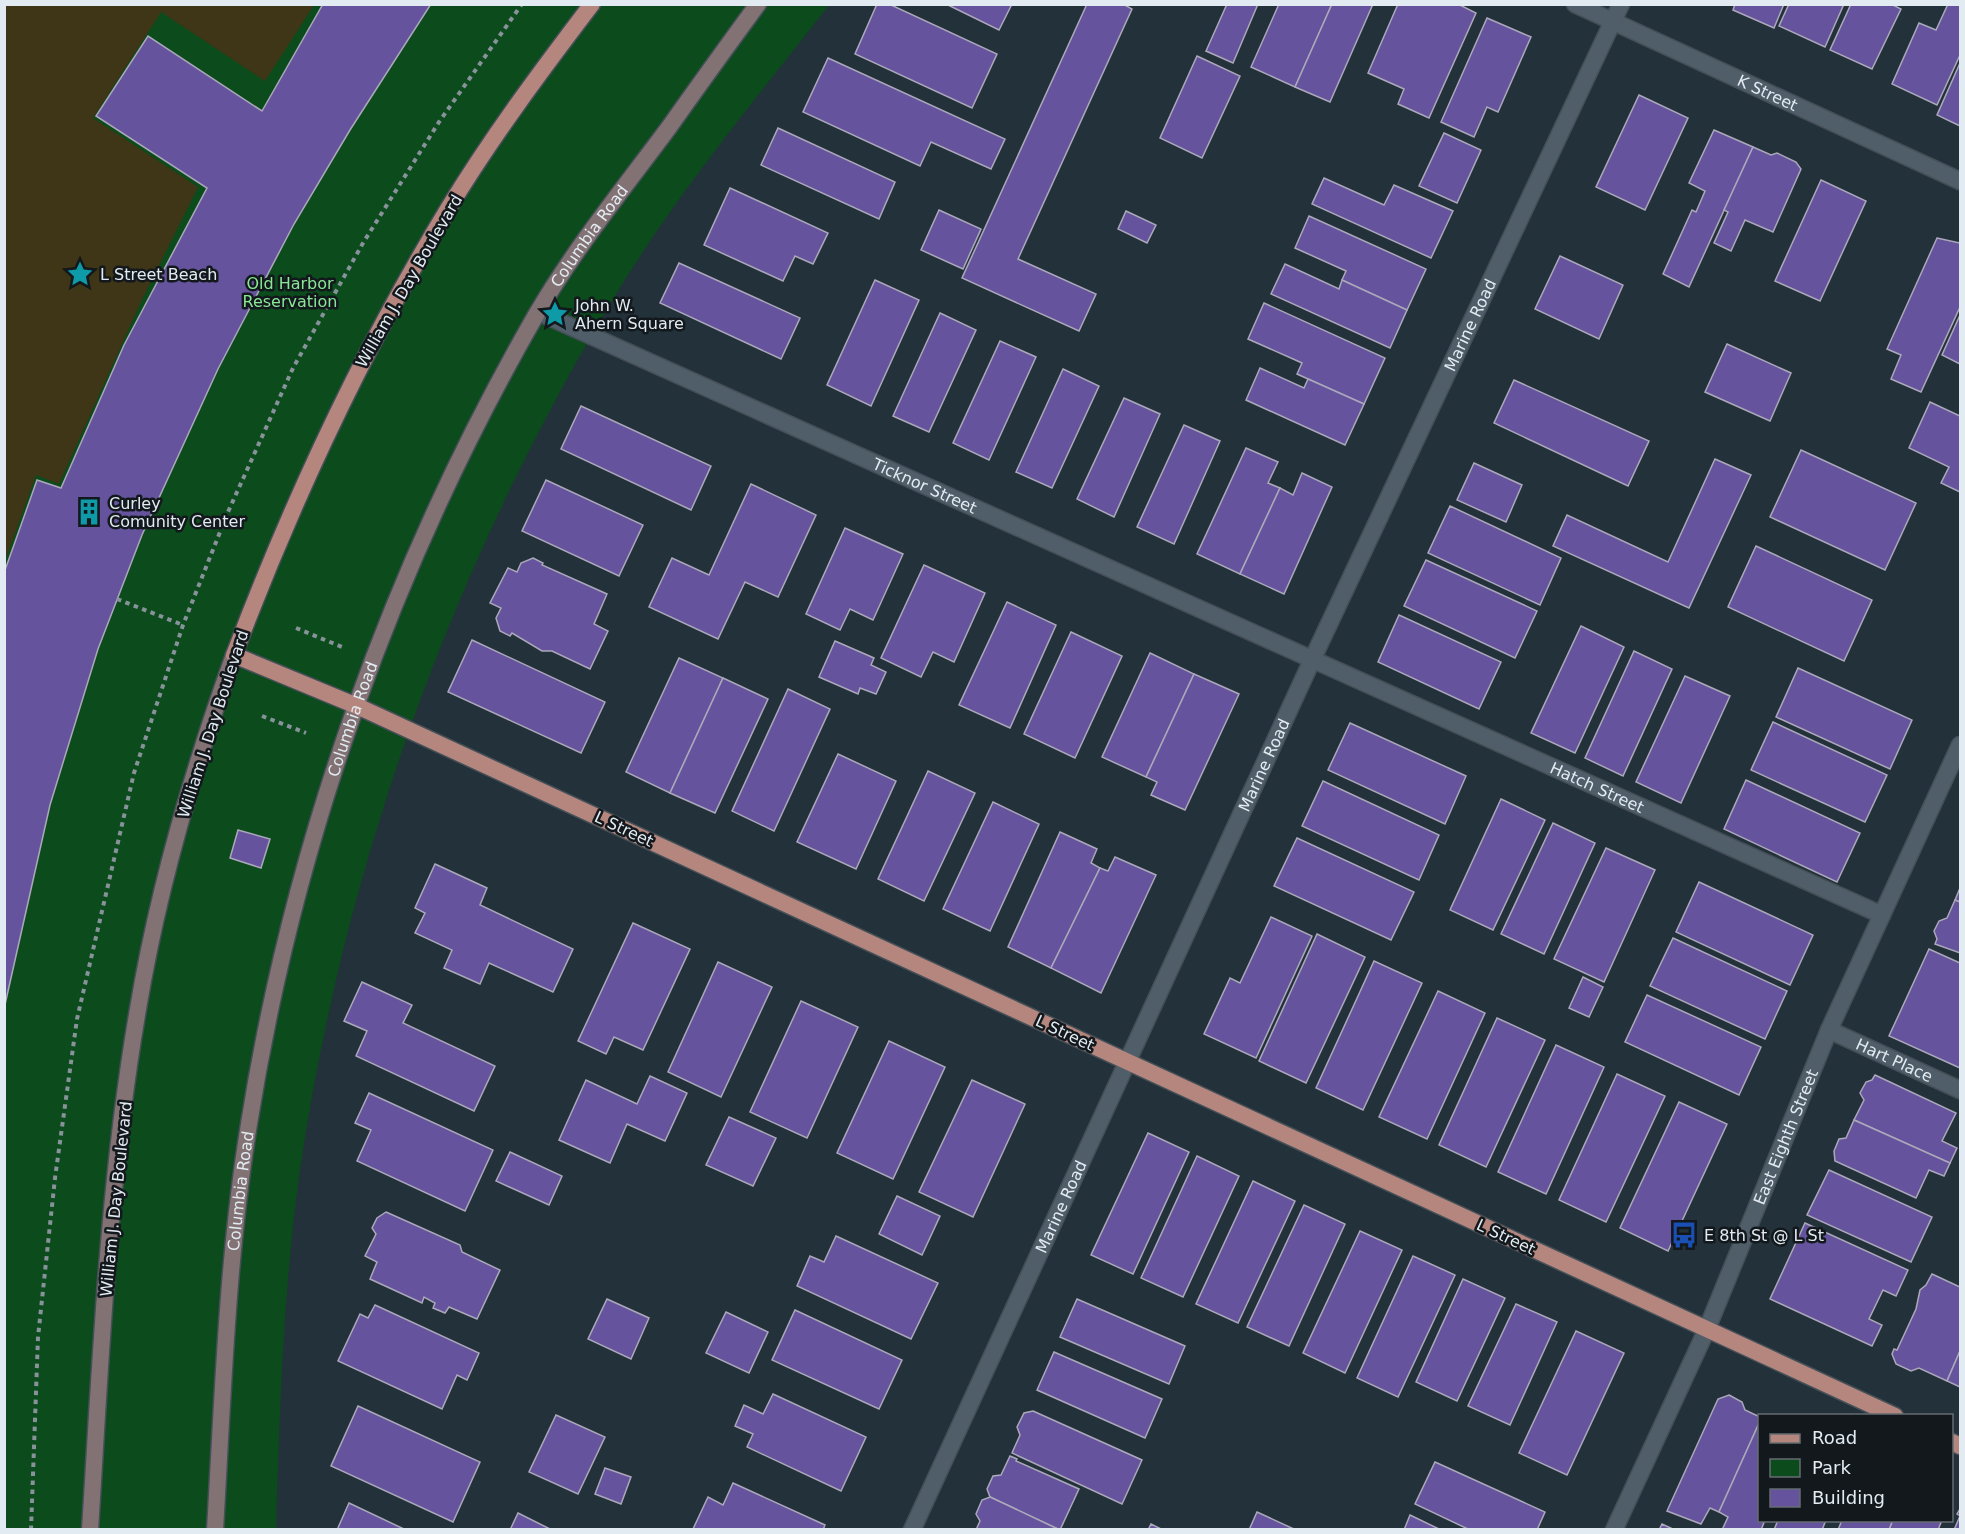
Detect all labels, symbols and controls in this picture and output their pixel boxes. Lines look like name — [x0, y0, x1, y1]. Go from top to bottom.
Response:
street label: K Street — [1734, 71, 1801, 115]
street label: Columbia Road — [546, 181, 632, 290]
street label: William J. Day Boulevard — [352, 191, 466, 371]
place icon: L Street Beach — [65, 259, 95, 289]
place label: L Street Beach — [100, 265, 217, 284]
park label: Old Harbor Reservation — [243, 274, 337, 311]
street label: Marine Road — [1440, 276, 1500, 374]
place label: John W. Ahern Square — [574, 296, 684, 333]
place icon: John W. Ahern Square — [540, 299, 570, 329]
street label: Ticknor Street — [869, 454, 980, 517]
place label: Curley Comunity Center — [109, 494, 245, 531]
building icon: Curley Comunity Center — [74, 497, 104, 527]
street label: William J. Day Boulevard — [174, 628, 252, 820]
street label: Columbia Road — [323, 659, 381, 779]
street label: Marine Road — [1234, 716, 1293, 814]
street label: Hatch Street — [1547, 758, 1647, 817]
street label: L Street — [592, 807, 656, 851]
street label: L Street — [1033, 1011, 1097, 1055]
street label: Hart Place — [1853, 1034, 1936, 1086]
street label: East Eighth Street — [1749, 1066, 1822, 1207]
street label: William J. Day Boulevard — [96, 1100, 136, 1298]
street label: Columbia Road — [223, 1130, 257, 1252]
street label: Marine Road — [1031, 1157, 1090, 1256]
street label: L Street — [1474, 1215, 1538, 1259]
bus stop icon: E 8th St @ L St — [1669, 1220, 1699, 1250]
place label: E 8th St @ L St — [1704, 1226, 1824, 1245]
legend — [1758, 1414, 1953, 1522]
text: Road — [1812, 1427, 1857, 1448]
text: Park — [1812, 1457, 1851, 1478]
text: Building — [1812, 1487, 1885, 1508]

